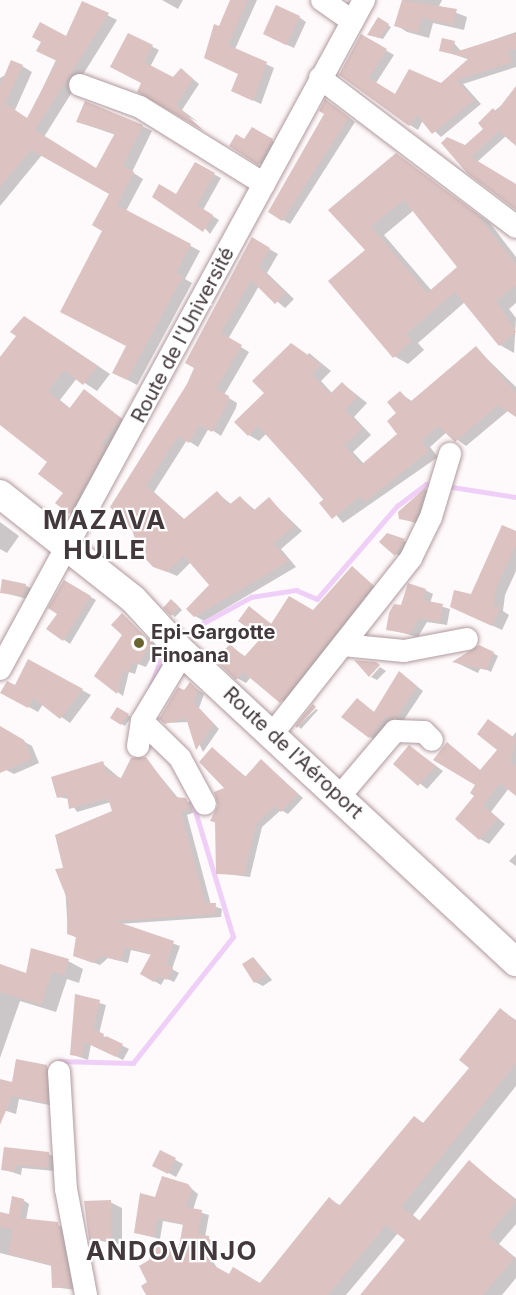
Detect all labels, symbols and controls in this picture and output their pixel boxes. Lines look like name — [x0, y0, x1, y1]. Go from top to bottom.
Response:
street label: Route de l'Université — [127, 243, 239, 427]
district label: MAZAVA HUILE — [43, 504, 167, 566]
place label: Epi-Gargotte Finoana — [151, 620, 275, 667]
marker: Epi-Gargotte Finoana — [132, 636, 146, 650]
street label: Route de l'Aéroport — [218, 682, 368, 824]
district label: ANDOVINJO — [86, 1235, 258, 1267]

